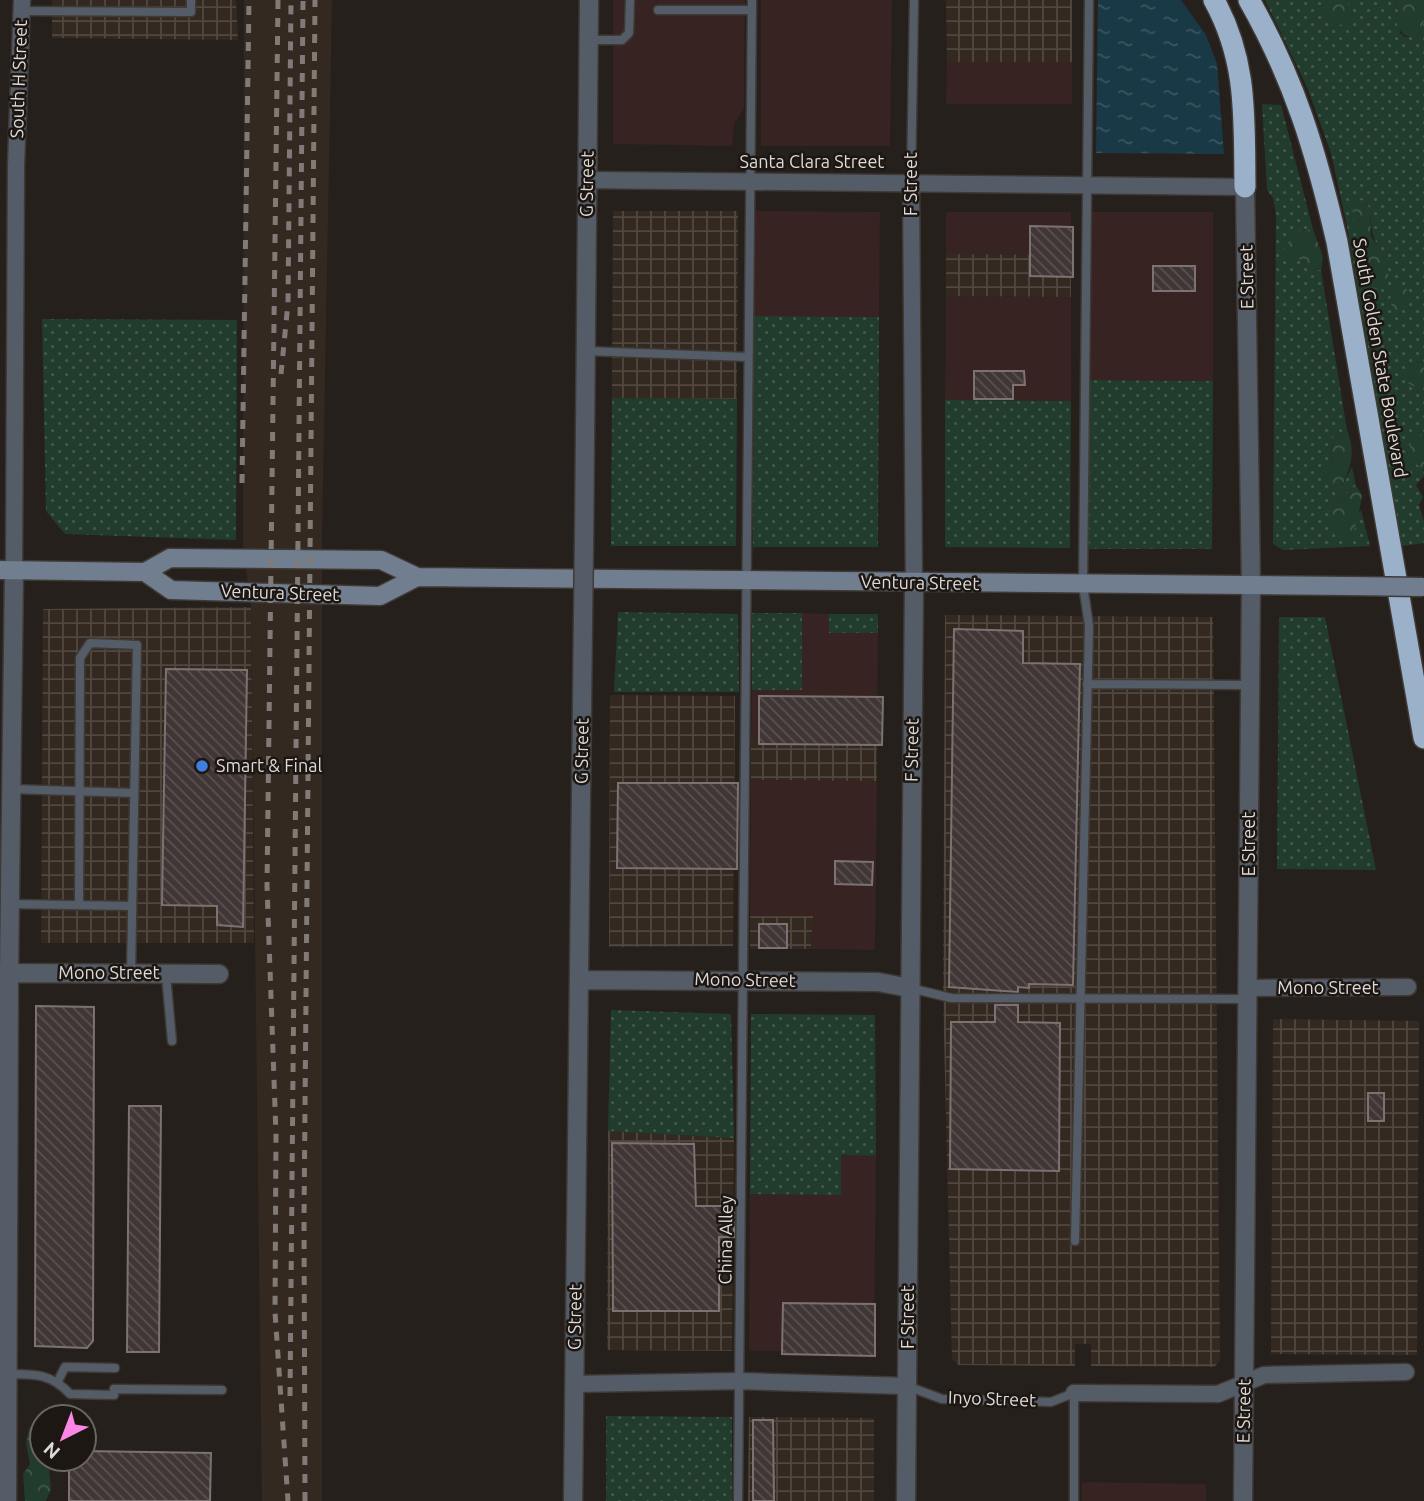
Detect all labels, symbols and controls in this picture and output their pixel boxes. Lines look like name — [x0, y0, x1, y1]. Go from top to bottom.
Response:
street label: South H Street — [6, 19, 30, 139]
street label: G Street — [575, 151, 597, 217]
street label: Santa Clara Street — [740, 151, 884, 171]
street label: F Street — [900, 152, 920, 216]
street label: South Golden State Boulevard — [1350, 237, 1412, 479]
street label: E Street — [1235, 245, 1257, 309]
street label: Ventura Street — [860, 571, 980, 593]
street label: Ventura Street — [220, 580, 340, 604]
street label: G Street — [570, 718, 592, 784]
street label: F Street — [900, 718, 922, 782]
place label: Smart & Final — [216, 755, 323, 775]
marker: Smart & Final — [194, 758, 210, 774]
street label: E Street — [1238, 812, 1258, 876]
street label: Mono Street — [58, 962, 160, 982]
street label: Mono Street — [694, 968, 796, 990]
street label: Mono Street — [1277, 977, 1379, 997]
street label: China Alley — [714, 1195, 736, 1285]
street label: G Street — [563, 1284, 585, 1350]
street label: F Street — [897, 1285, 917, 1349]
street label: E Street — [1232, 1379, 1254, 1443]
street label: Inyo Street — [948, 1386, 1037, 1410]
north arrow — [28, 1403, 98, 1473]
text: N — [39, 1438, 64, 1464]

